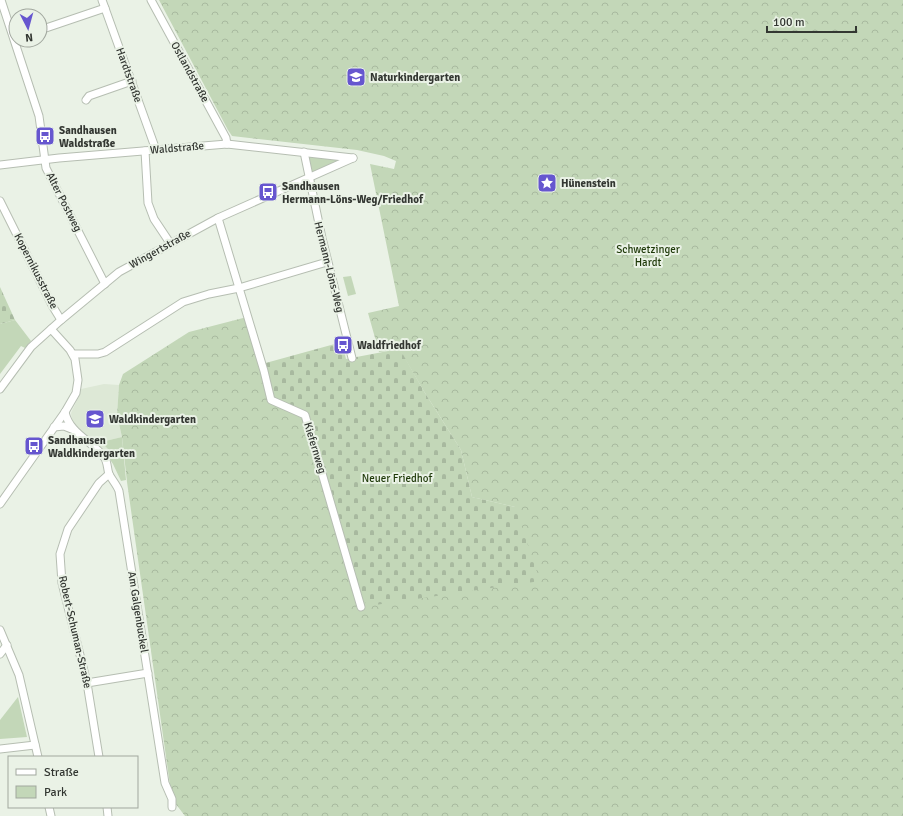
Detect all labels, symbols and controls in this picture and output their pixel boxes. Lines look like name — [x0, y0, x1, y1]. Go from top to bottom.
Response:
north arrow — [8, 8, 48, 48]
scale bar — [767, 8, 856, 34]
text: 100 m — [773, 15, 805, 30]
text: N — [25, 31, 33, 44]
street label: Ostlandstraße — [168, 39, 212, 105]
street label: Hardtstraße — [113, 46, 145, 104]
school or university icon: Naturkindergarten — [345, 66, 367, 88]
place label: Naturkindergarten — [370, 71, 460, 84]
place label: Sandhausen Waldstraße — [59, 124, 117, 150]
bus stop icon: Sandhausen Waldstraße — [34, 125, 56, 147]
street label: Waldstraße — [149, 139, 205, 157]
street label: Alter Postweg — [43, 170, 85, 234]
place icon: Hünenstein — [536, 172, 558, 194]
place label: Hünenstein — [561, 177, 616, 190]
place label: Sandhausen Hermann-Löns-Weg/Friedhof — [282, 180, 424, 206]
bus stop icon: Sandhausen Hermann-Löns-Weg/Friedhof — [257, 181, 279, 203]
street label: Hermann-Löns-Weg — [311, 220, 347, 314]
street label: Wingertstraße — [127, 227, 193, 271]
street label: Kopernikusstraße — [11, 231, 61, 311]
park label: Schwetzinger Hardt — [616, 243, 680, 269]
bus stop icon: Waldfriedhof — [332, 334, 354, 356]
place label: Waldfriedhof — [357, 339, 422, 352]
school or university icon: Waldkindergarten — [84, 408, 106, 430]
place label: Waldkindergarten — [109, 413, 196, 426]
street label: Kiefernweg — [301, 421, 329, 475]
place label: Sandhausen Waldkindergarten — [48, 434, 135, 460]
bus stop icon: Sandhausen Waldkindergarten — [23, 435, 45, 457]
park label: Neuer Friedhof — [362, 472, 433, 485]
street label: Am Galgenbuckel — [125, 570, 151, 654]
street label: Robert-Schuman-Straße — [56, 575, 94, 689]
legend — [8, 756, 138, 808]
text: Straße — [44, 765, 79, 780]
text: Park — [44, 785, 67, 800]

